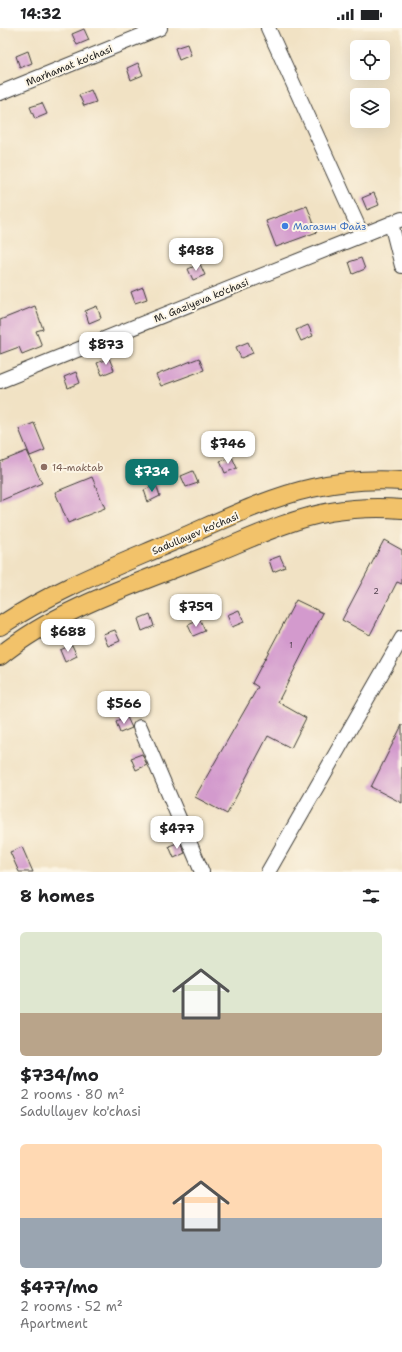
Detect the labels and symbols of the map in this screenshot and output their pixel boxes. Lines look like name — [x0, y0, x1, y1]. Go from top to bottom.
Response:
street label: Marhamat ko'chasi — [24, 42, 115, 89]
place label: Магазин Файз — [293, 220, 366, 233]
marker: Магазин Файз — [280, 221, 290, 231]
pin: $488 — [172, 238, 220, 272]
street label: M. Gaziyeva ko'chasi — [152, 275, 251, 325]
pin: $873 — [82, 332, 130, 366]
pin: $746 — [204, 431, 252, 465]
pin: $734 — [128, 459, 176, 493]
place label: 14-maktab — [52, 461, 103, 474]
marker: 14-maktab — [39, 462, 49, 472]
street label: Sadullayev ko'chasi — [150, 509, 241, 558]
house number: 2 — [373, 586, 379, 597]
pin: $759 — [172, 594, 220, 628]
pin: $688 — [44, 619, 92, 653]
house number: 1 — [289, 640, 293, 651]
pin: $566 — [100, 691, 148, 725]
pin: $477 — [153, 816, 201, 850]

